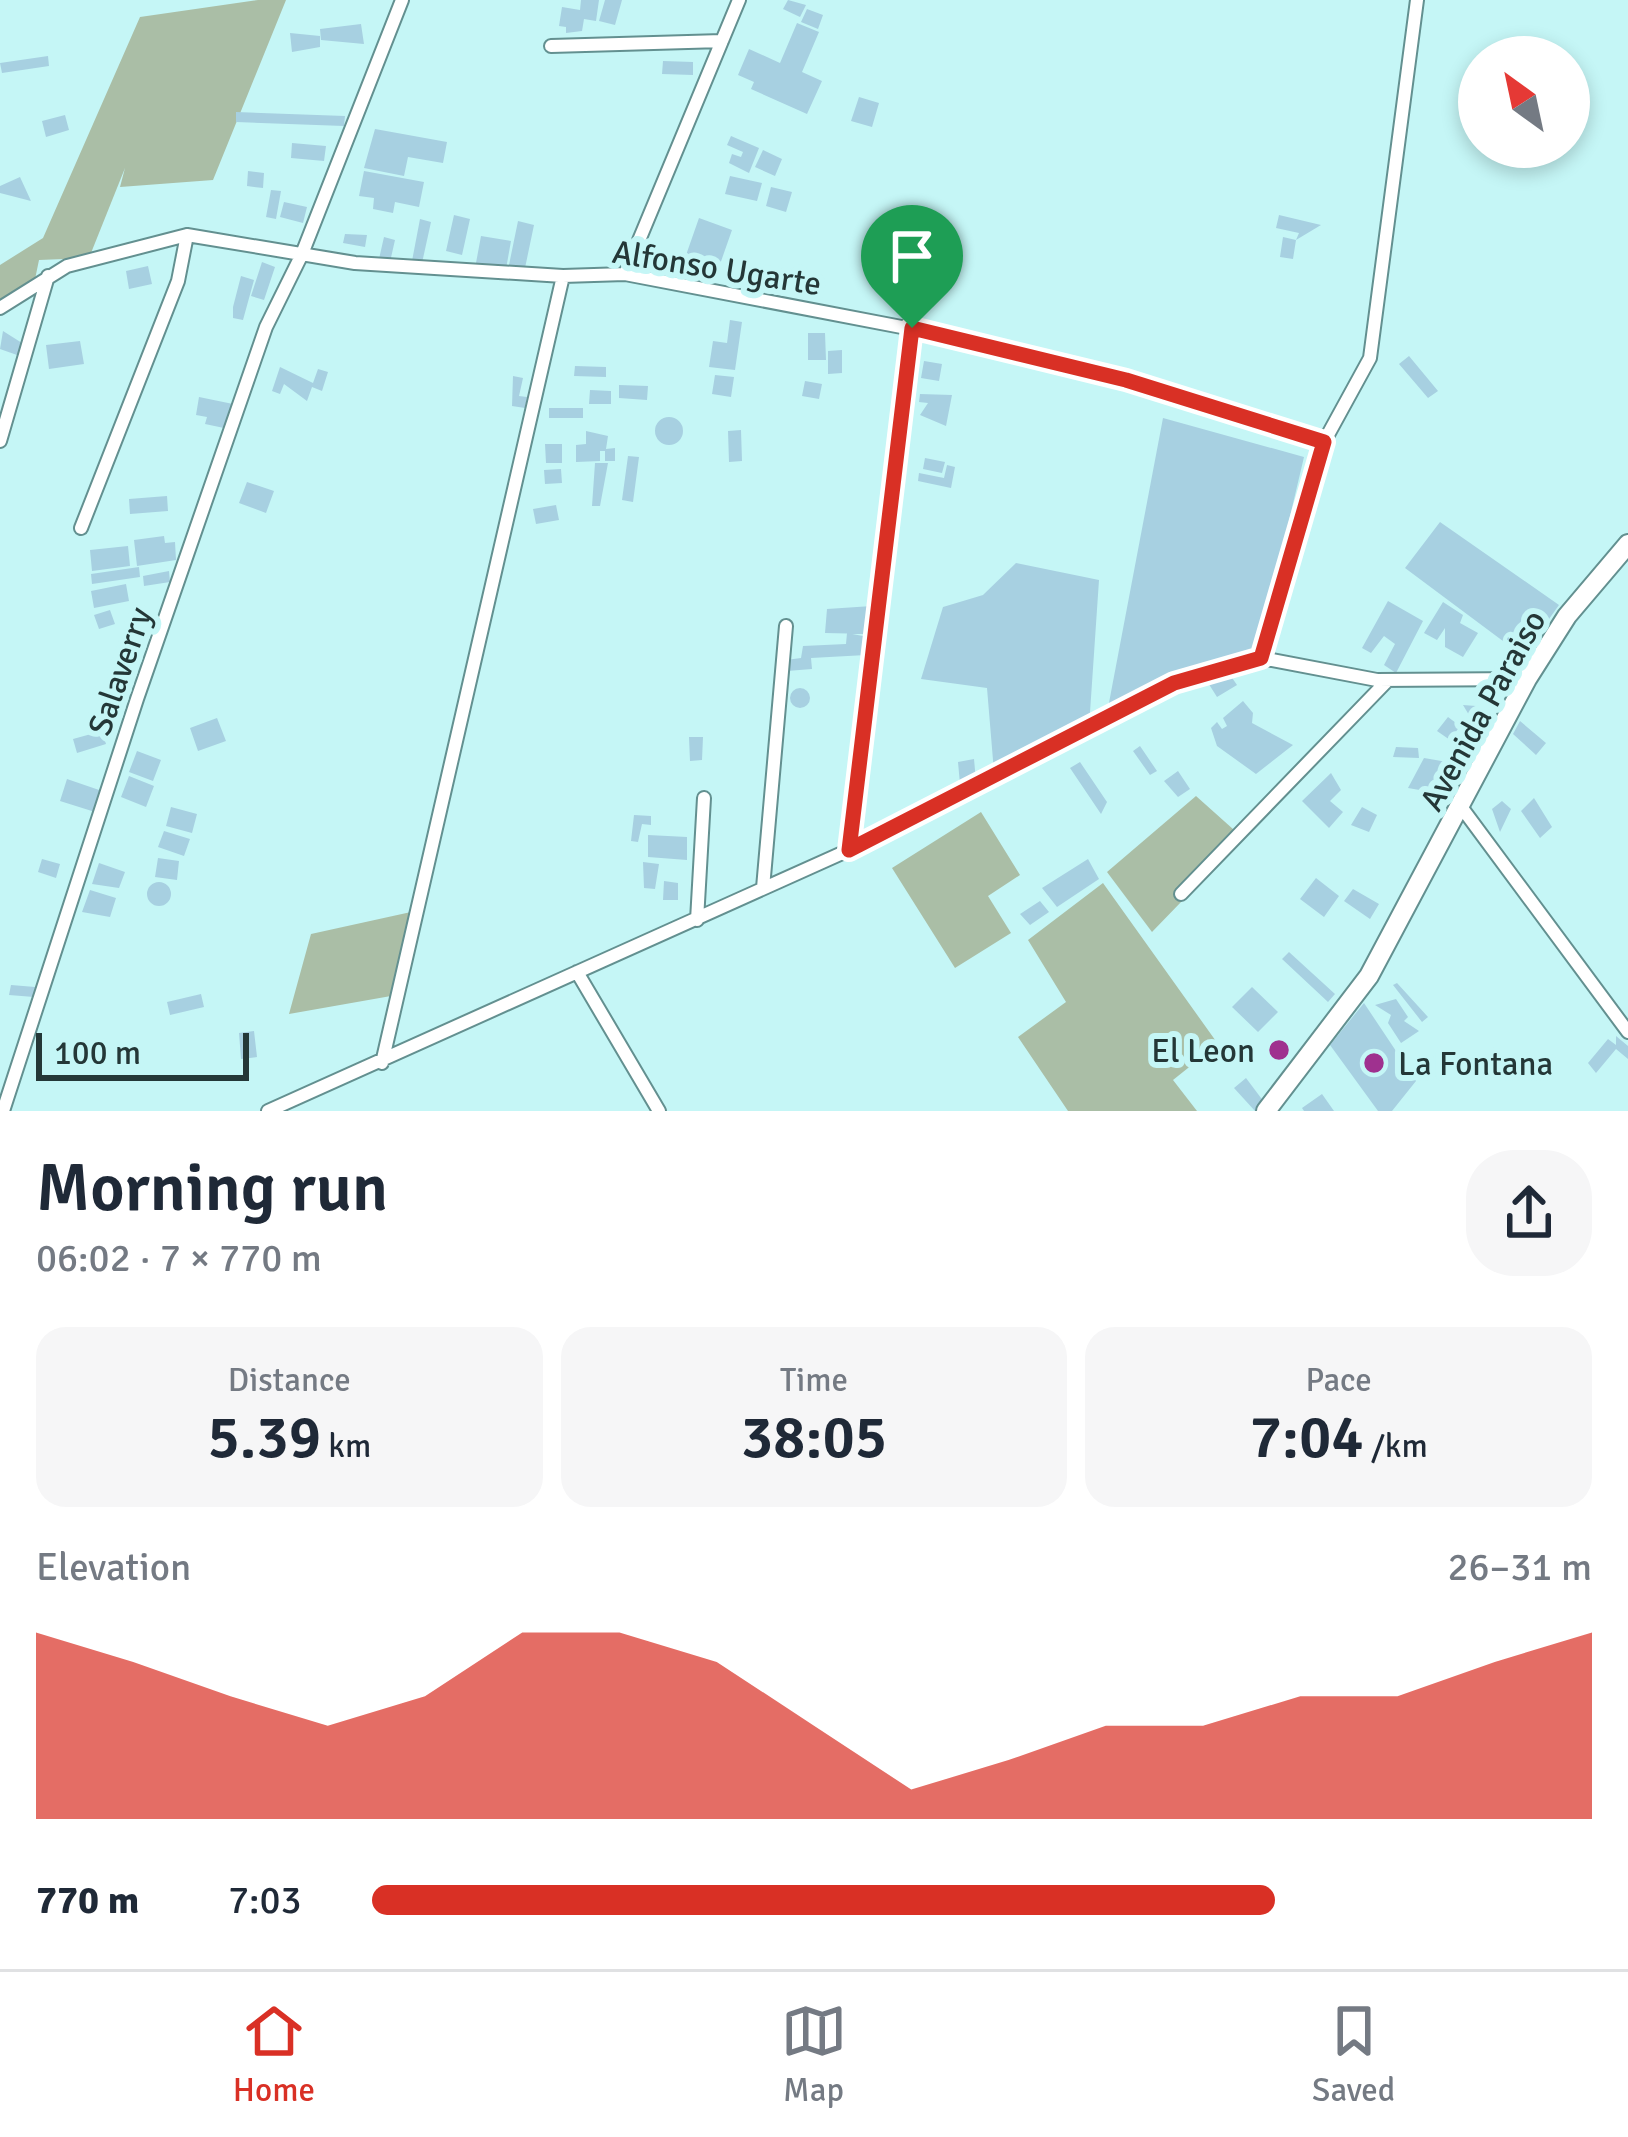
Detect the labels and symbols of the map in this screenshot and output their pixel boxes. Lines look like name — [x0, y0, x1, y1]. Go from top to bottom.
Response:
north arrow — [1458, 36, 1590, 168]
pin — [861, 205, 963, 328]
street label: Alfonso Ugarte — [609, 232, 824, 305]
street label: Salaverry — [79, 602, 162, 741]
street label: Avenida Paraiso — [1411, 603, 1555, 818]
scale bar — [36, 1027, 249, 1080]
place label: El Leon — [1151, 1031, 1255, 1072]
marker: El Leon — [1266, 1037, 1292, 1063]
place label: La Fontana — [1398, 1044, 1553, 1085]
marker: La Fontana — [1361, 1050, 1387, 1076]

